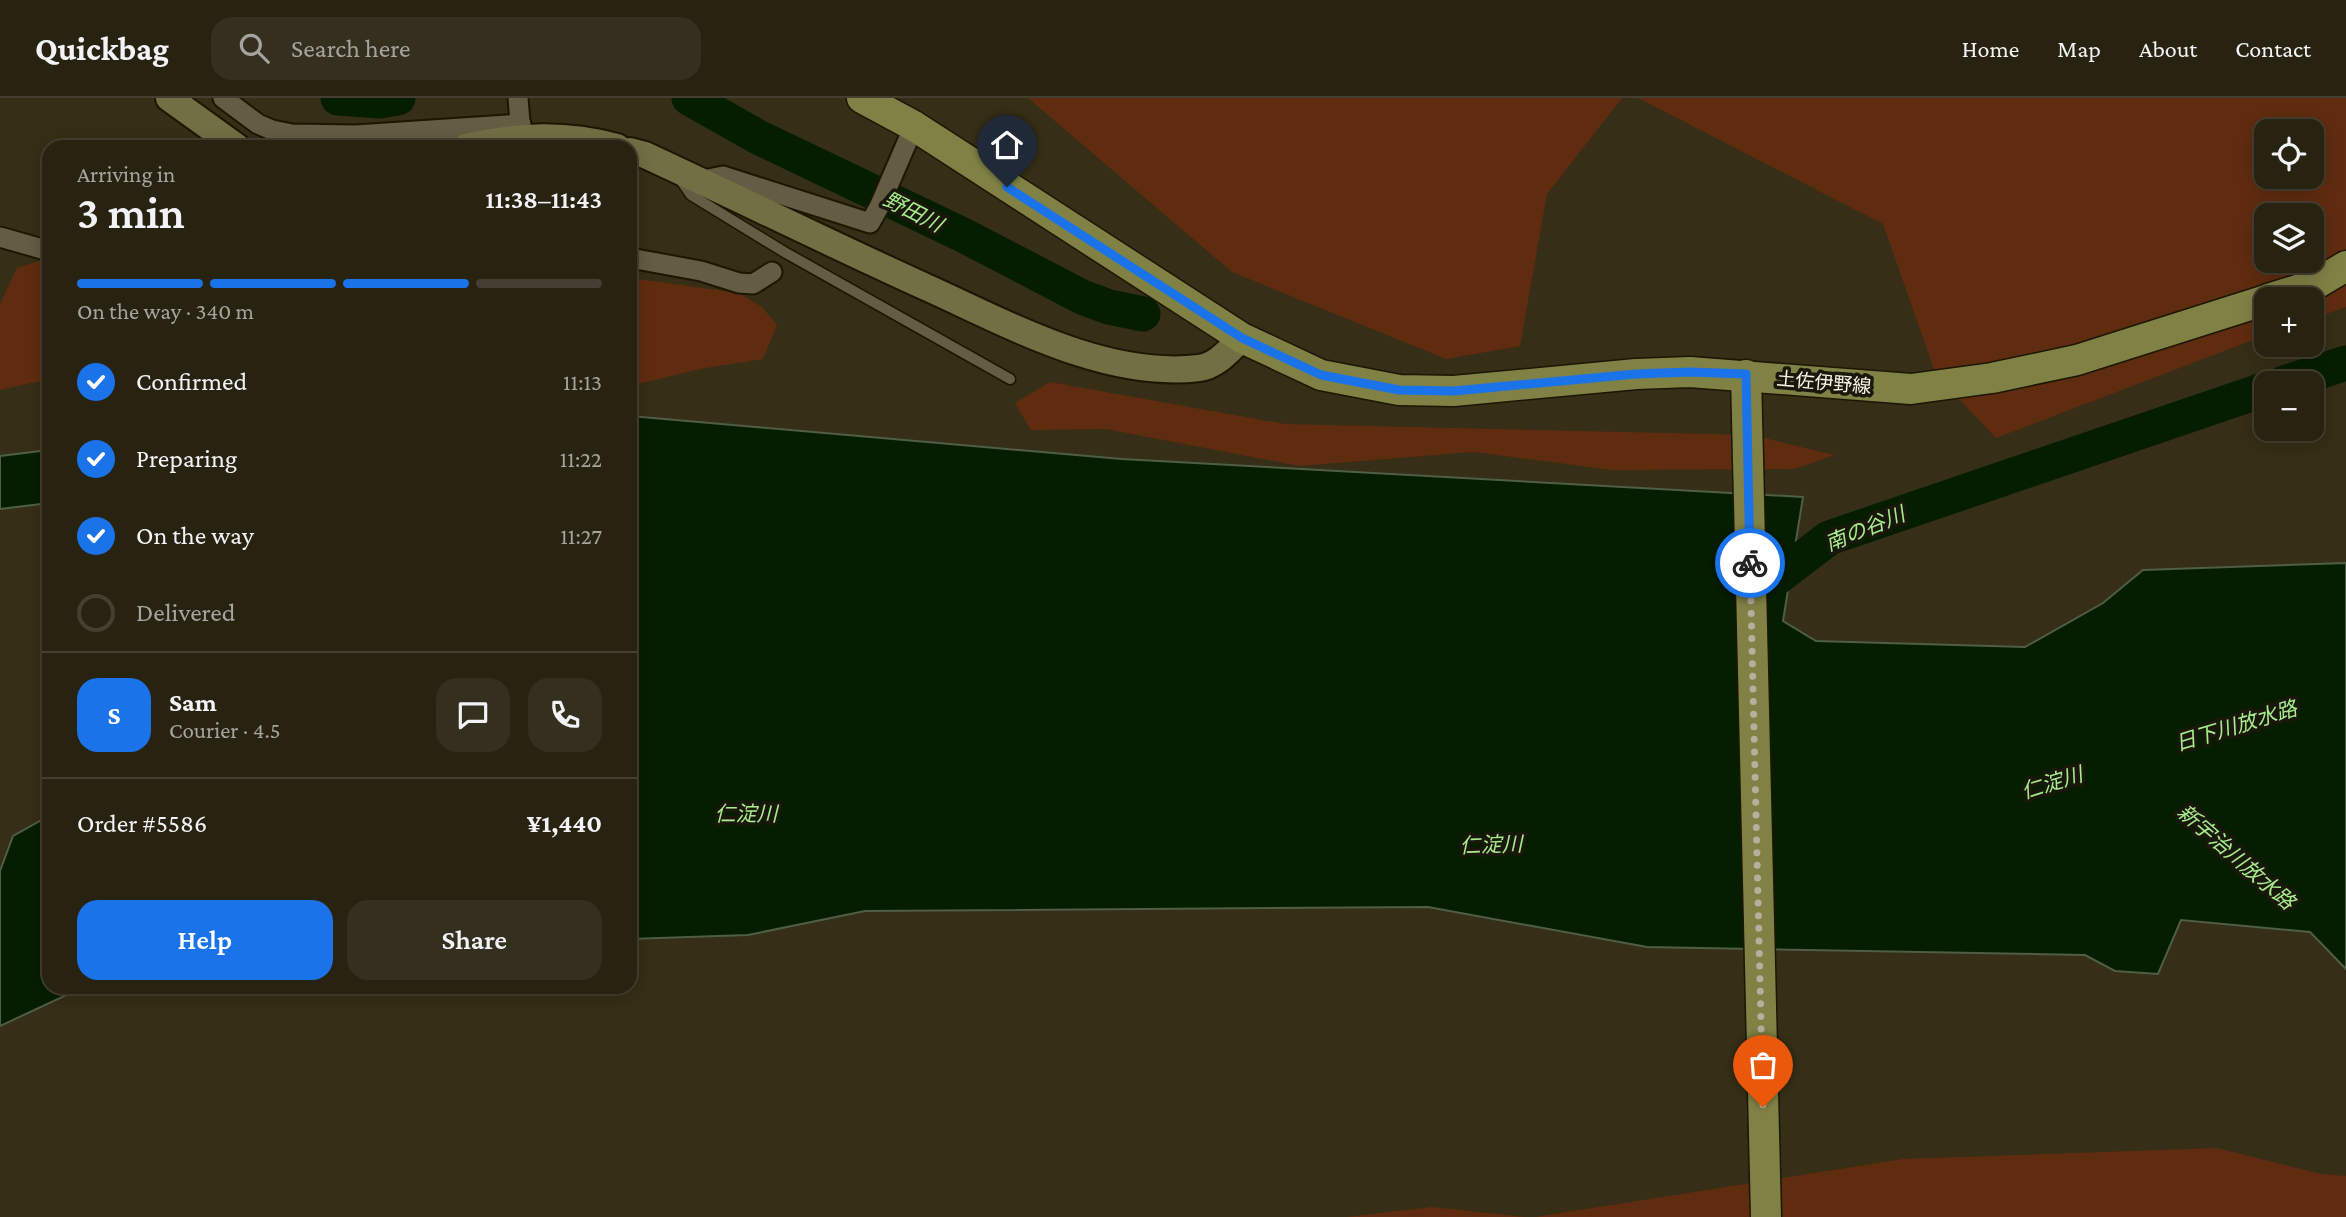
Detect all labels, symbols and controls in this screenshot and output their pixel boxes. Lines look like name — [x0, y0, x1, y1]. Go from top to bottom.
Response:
search box — [211, 17, 701, 80]
icon: search — [235, 29, 273, 67]
text: Quickbag — [35, 30, 169, 67]
text: Search here — [291, 34, 410, 63]
text: Home — [1962, 35, 2019, 62]
text: Map — [2057, 35, 2101, 62]
text: About — [2139, 35, 2197, 62]
text: Contact — [2235, 35, 2311, 62]
pin — [977, 115, 1037, 187]
map controls — [2254, 119, 2324, 441]
button: locate — [2254, 119, 2324, 189]
icon: home — [988, 126, 1026, 164]
text: Arriving in — [77, 161, 175, 187]
text: 11:38–11:43 — [485, 185, 602, 214]
text: 3 min — [77, 187, 185, 238]
water label: 野田川 — [879, 187, 948, 238]
button: layers — [2254, 203, 2324, 273]
button: + — [2254, 287, 2324, 357]
text: On the way · 340 m — [77, 298, 254, 324]
icon: check — [77, 363, 115, 401]
text: Confirmed — [136, 367, 247, 396]
street label: 土佐伊野線 — [1776, 368, 1872, 397]
text: 11:13 — [563, 369, 602, 395]
button: − — [2254, 371, 2324, 441]
icon: check — [77, 440, 115, 478]
text: Preparing — [136, 444, 237, 473]
text: 11:22 — [560, 446, 602, 472]
water label: 南の谷川 — [1822, 501, 1910, 556]
icon: check — [77, 517, 115, 555]
text: On the way — [136, 521, 254, 550]
text: 11:27 — [560, 523, 602, 549]
courier — [1715, 528, 1785, 598]
icon: bike — [1731, 544, 1769, 582]
text: Delivered — [136, 598, 235, 627]
button: chat — [436, 678, 510, 752]
button: phone — [528, 678, 602, 752]
text: Sam — [169, 688, 217, 717]
water label: 日下川放水路 — [2172, 696, 2302, 756]
text: S — [108, 701, 121, 730]
text: Courier · 4.5 — [169, 717, 281, 743]
water label: 仁淀川 — [2018, 762, 2088, 804]
water label: 新宇治川放水路 — [2173, 800, 2301, 916]
water label: 仁淀川 — [715, 802, 779, 826]
text: Order #5586 — [77, 809, 207, 838]
text: ¥1,440 — [527, 809, 602, 838]
water label: 仁淀川 — [1459, 832, 1525, 858]
button: Help — [77, 900, 333, 980]
button: Share — [347, 900, 602, 980]
pin — [1733, 1035, 1793, 1107]
icon: bag — [1744, 1046, 1782, 1084]

